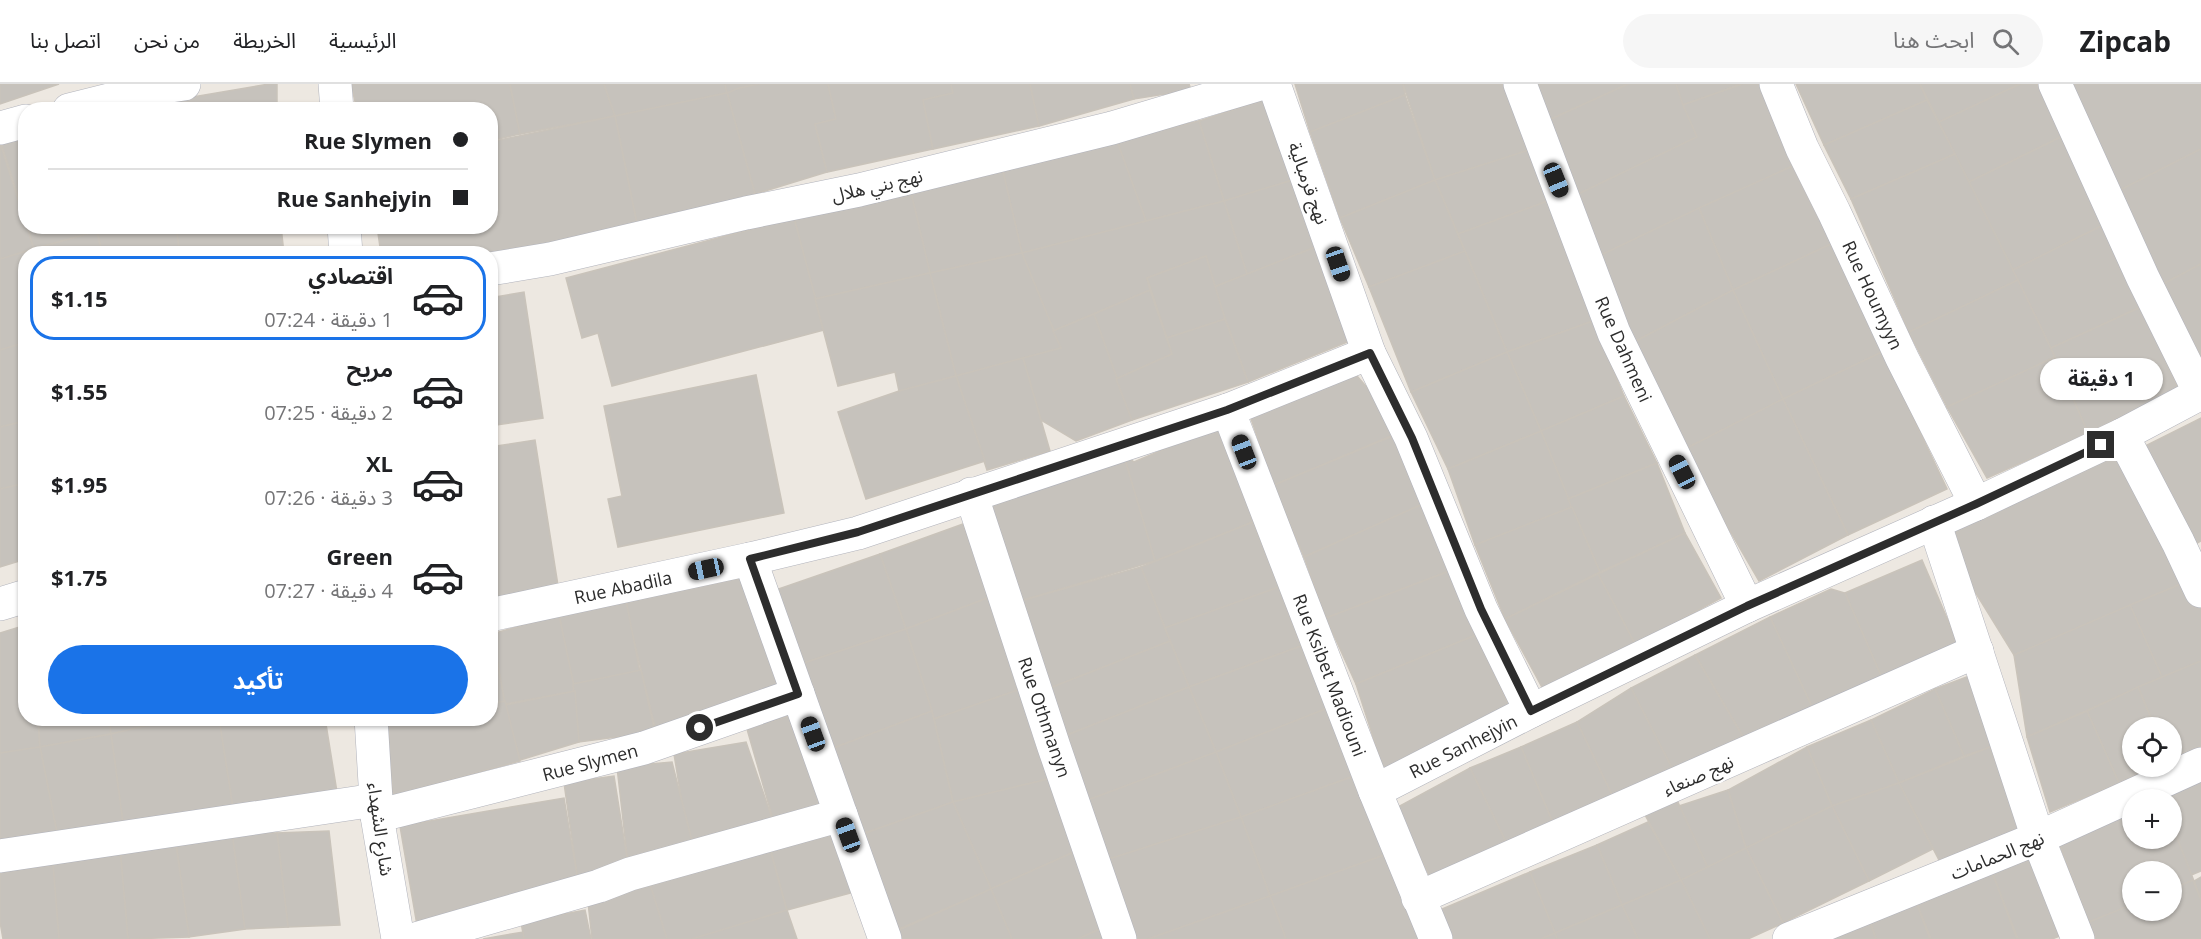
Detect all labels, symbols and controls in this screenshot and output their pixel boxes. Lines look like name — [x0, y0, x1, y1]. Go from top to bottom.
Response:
search box — [1623, 14, 2043, 68]
text: Zipcab — [2079, 22, 2171, 60]
text: ابحث هنا — [1893, 24, 1974, 54]
icon: search — [1989, 25, 2022, 58]
text: اتصل بنا — [30, 26, 101, 54]
text: من نحن — [134, 26, 200, 54]
text: الخريطة — [233, 26, 296, 54]
text: الرئيسية — [329, 26, 397, 54]
text: Rue Slymen — [304, 125, 432, 155]
street label: نهج قرمبالية — [1281, 139, 1335, 228]
car — [1541, 160, 1571, 200]
street label: نهج بني هلال — [829, 163, 925, 209]
text: Rue Sanhejyin — [277, 183, 432, 213]
street label: Rue Houmyyn — [1837, 237, 1909, 353]
car — [1324, 244, 1352, 284]
text: اقتصادي — [308, 260, 393, 290]
icon: car — [411, 271, 465, 325]
text: $1.15 — [51, 283, 108, 313]
street label: Rue Dahmeni — [1590, 292, 1658, 406]
text: 1 دقيقة · 07:24 — [264, 306, 393, 333]
text: مريح — [347, 353, 393, 383]
callout: 1 دقيقة — [2040, 358, 2162, 400]
icon: car — [411, 364, 465, 418]
text: 1 دقيقة — [2068, 365, 2135, 392]
text: $1.55 — [51, 376, 108, 406]
text: 2 دقيقة · 07:25 — [264, 399, 393, 426]
route end — [2087, 431, 2114, 458]
car — [1229, 432, 1259, 472]
text: XL — [366, 448, 393, 478]
car — [1666, 452, 1698, 492]
icon: car — [411, 457, 465, 511]
text: $1.95 — [51, 469, 108, 499]
text: 3 دقيقة · 07:26 — [264, 484, 393, 511]
text: Green — [327, 541, 393, 571]
icon: car — [411, 550, 465, 604]
car — [687, 556, 725, 582]
text: $1.75 — [51, 562, 108, 592]
street label: Rue Abadila — [572, 565, 674, 609]
text: 4 دقيقة · 07:27 — [264, 577, 393, 604]
street label: Rue Ksibet Madiouni — [1288, 590, 1372, 760]
button: تأكيد — [48, 645, 468, 714]
street label: Rue Othmanyn — [1013, 653, 1077, 781]
street label: Rue Sanhejyin — [1405, 708, 1521, 784]
route start — [686, 714, 713, 741]
car — [798, 714, 828, 754]
map controls — [2122, 717, 2182, 921]
button: locate — [2122, 717, 2182, 777]
street label: Rue Slymen — [539, 738, 641, 786]
street label: نهج صنعاء — [1659, 749, 1738, 803]
street label: شارع الشهداء — [360, 781, 399, 878]
button: + — [2122, 789, 2182, 849]
car — [833, 815, 863, 855]
street label: نهج الحمامات — [1947, 825, 2048, 887]
button: − — [2122, 861, 2182, 921]

